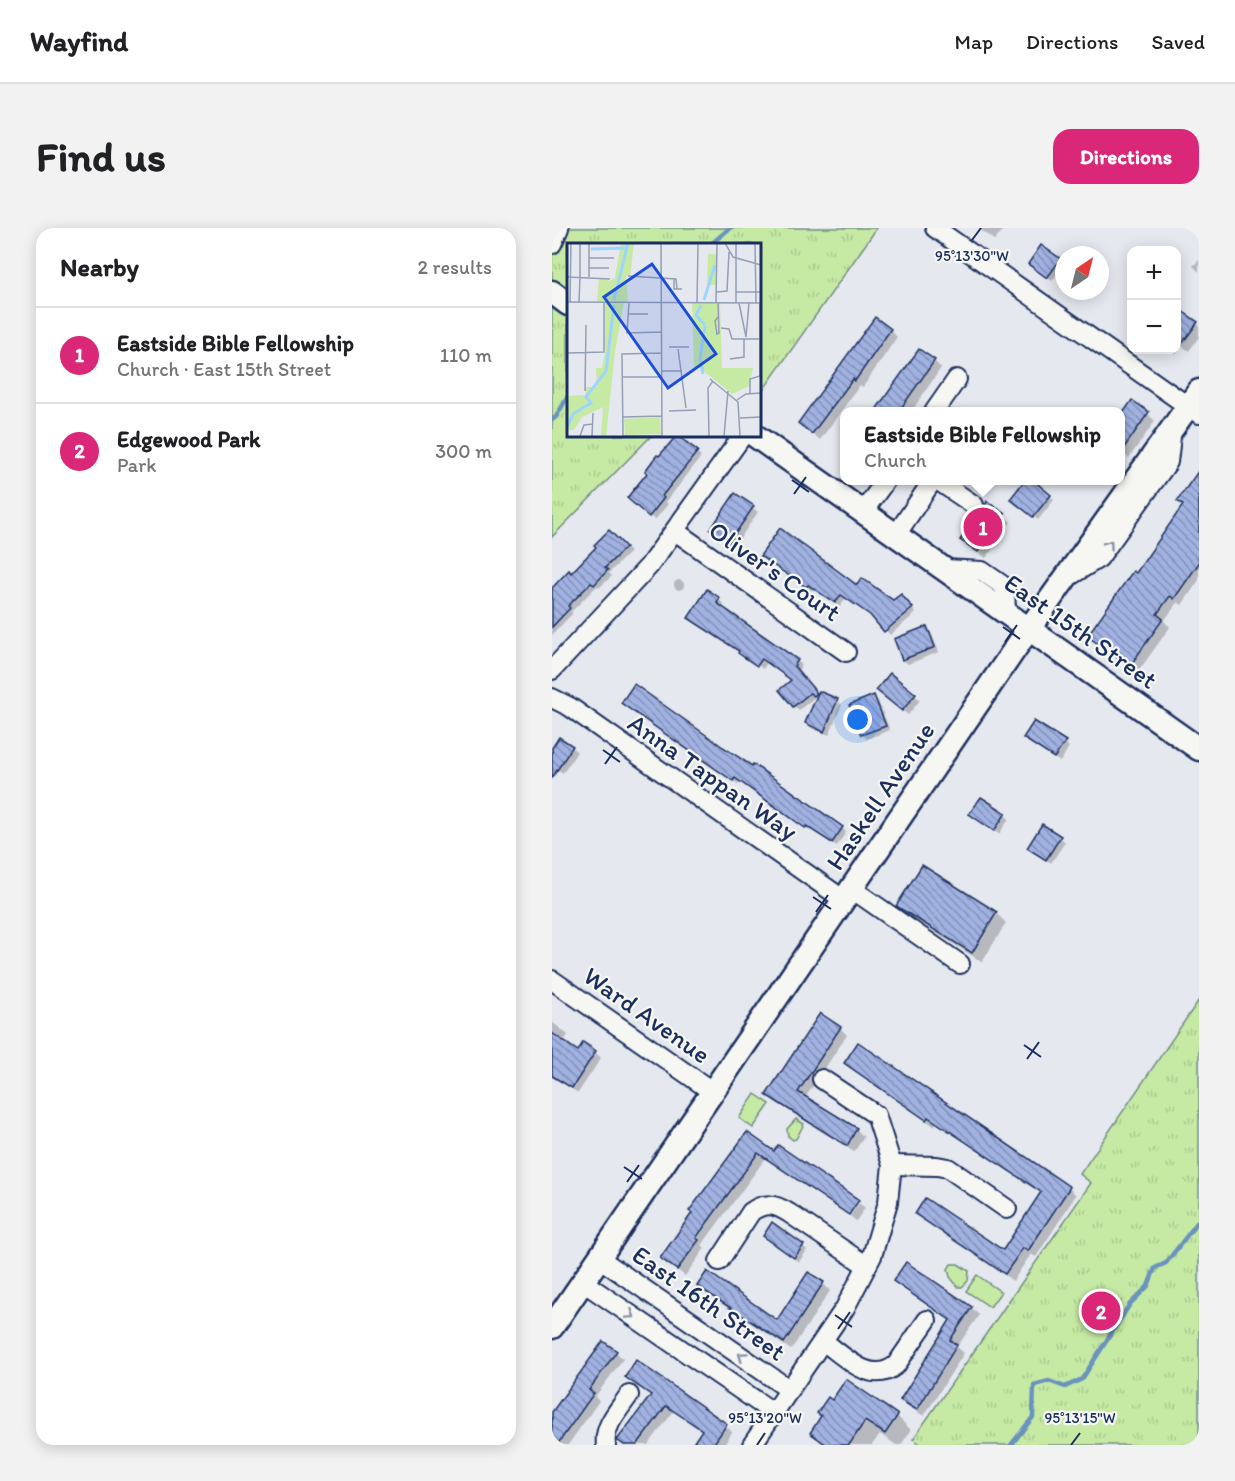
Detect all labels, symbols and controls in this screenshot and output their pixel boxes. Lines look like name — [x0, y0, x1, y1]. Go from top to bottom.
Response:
text: Wayfind — [30, 24, 128, 58]
text: Map — [955, 29, 993, 54]
text: Directions — [1026, 29, 1118, 54]
text: Saved — [1151, 29, 1205, 54]
button: Directions — [1053, 129, 1199, 184]
text: Find us — [36, 131, 166, 182]
inset map — [567, 243, 760, 436]
north arrow — [1055, 246, 1109, 300]
map controls — [1127, 246, 1181, 354]
button: + — [1127, 246, 1181, 300]
text: 95°13'30"W — [935, 247, 1009, 265]
text: Nearby — [60, 251, 139, 283]
text: 2 results — [418, 255, 492, 279]
button: − — [1127, 300, 1181, 354]
text: Eastside Bible Fellowship — [117, 330, 354, 357]
text: 1 — [75, 343, 84, 367]
text: 110 m — [440, 343, 492, 367]
text: Church · East 15th Street — [117, 357, 331, 381]
popup — [840, 407, 1125, 485]
text: Eastside Bible Fellowship — [864, 421, 1101, 448]
text: Edgewood Park — [117, 426, 260, 453]
text: 2 — [74, 439, 85, 463]
text: 300 m — [435, 439, 492, 463]
text: Church — [864, 448, 926, 472]
text: Park — [117, 453, 156, 477]
pin: 1 — [964, 504, 1002, 550]
street label: Oliver's Court — [703, 514, 847, 628]
one-way arrow — [1102, 540, 1113, 551]
street label: East 15th Street — [998, 566, 1164, 696]
your location — [843, 705, 872, 734]
street label: Anna Tappan Way — [622, 707, 804, 847]
street label: Haskell Avenue — [819, 716, 941, 876]
street label: Ward Avenue — [577, 960, 717, 1070]
street label: East 16th Street — [626, 1238, 792, 1368]
pin: 2 — [1082, 1288, 1120, 1334]
one-way arrow — [624, 1308, 635, 1319]
one-way arrow — [737, 1353, 748, 1364]
text: 95°13'20"W — [728, 1409, 802, 1427]
text: 95°13'15"W — [1044, 1409, 1116, 1427]

